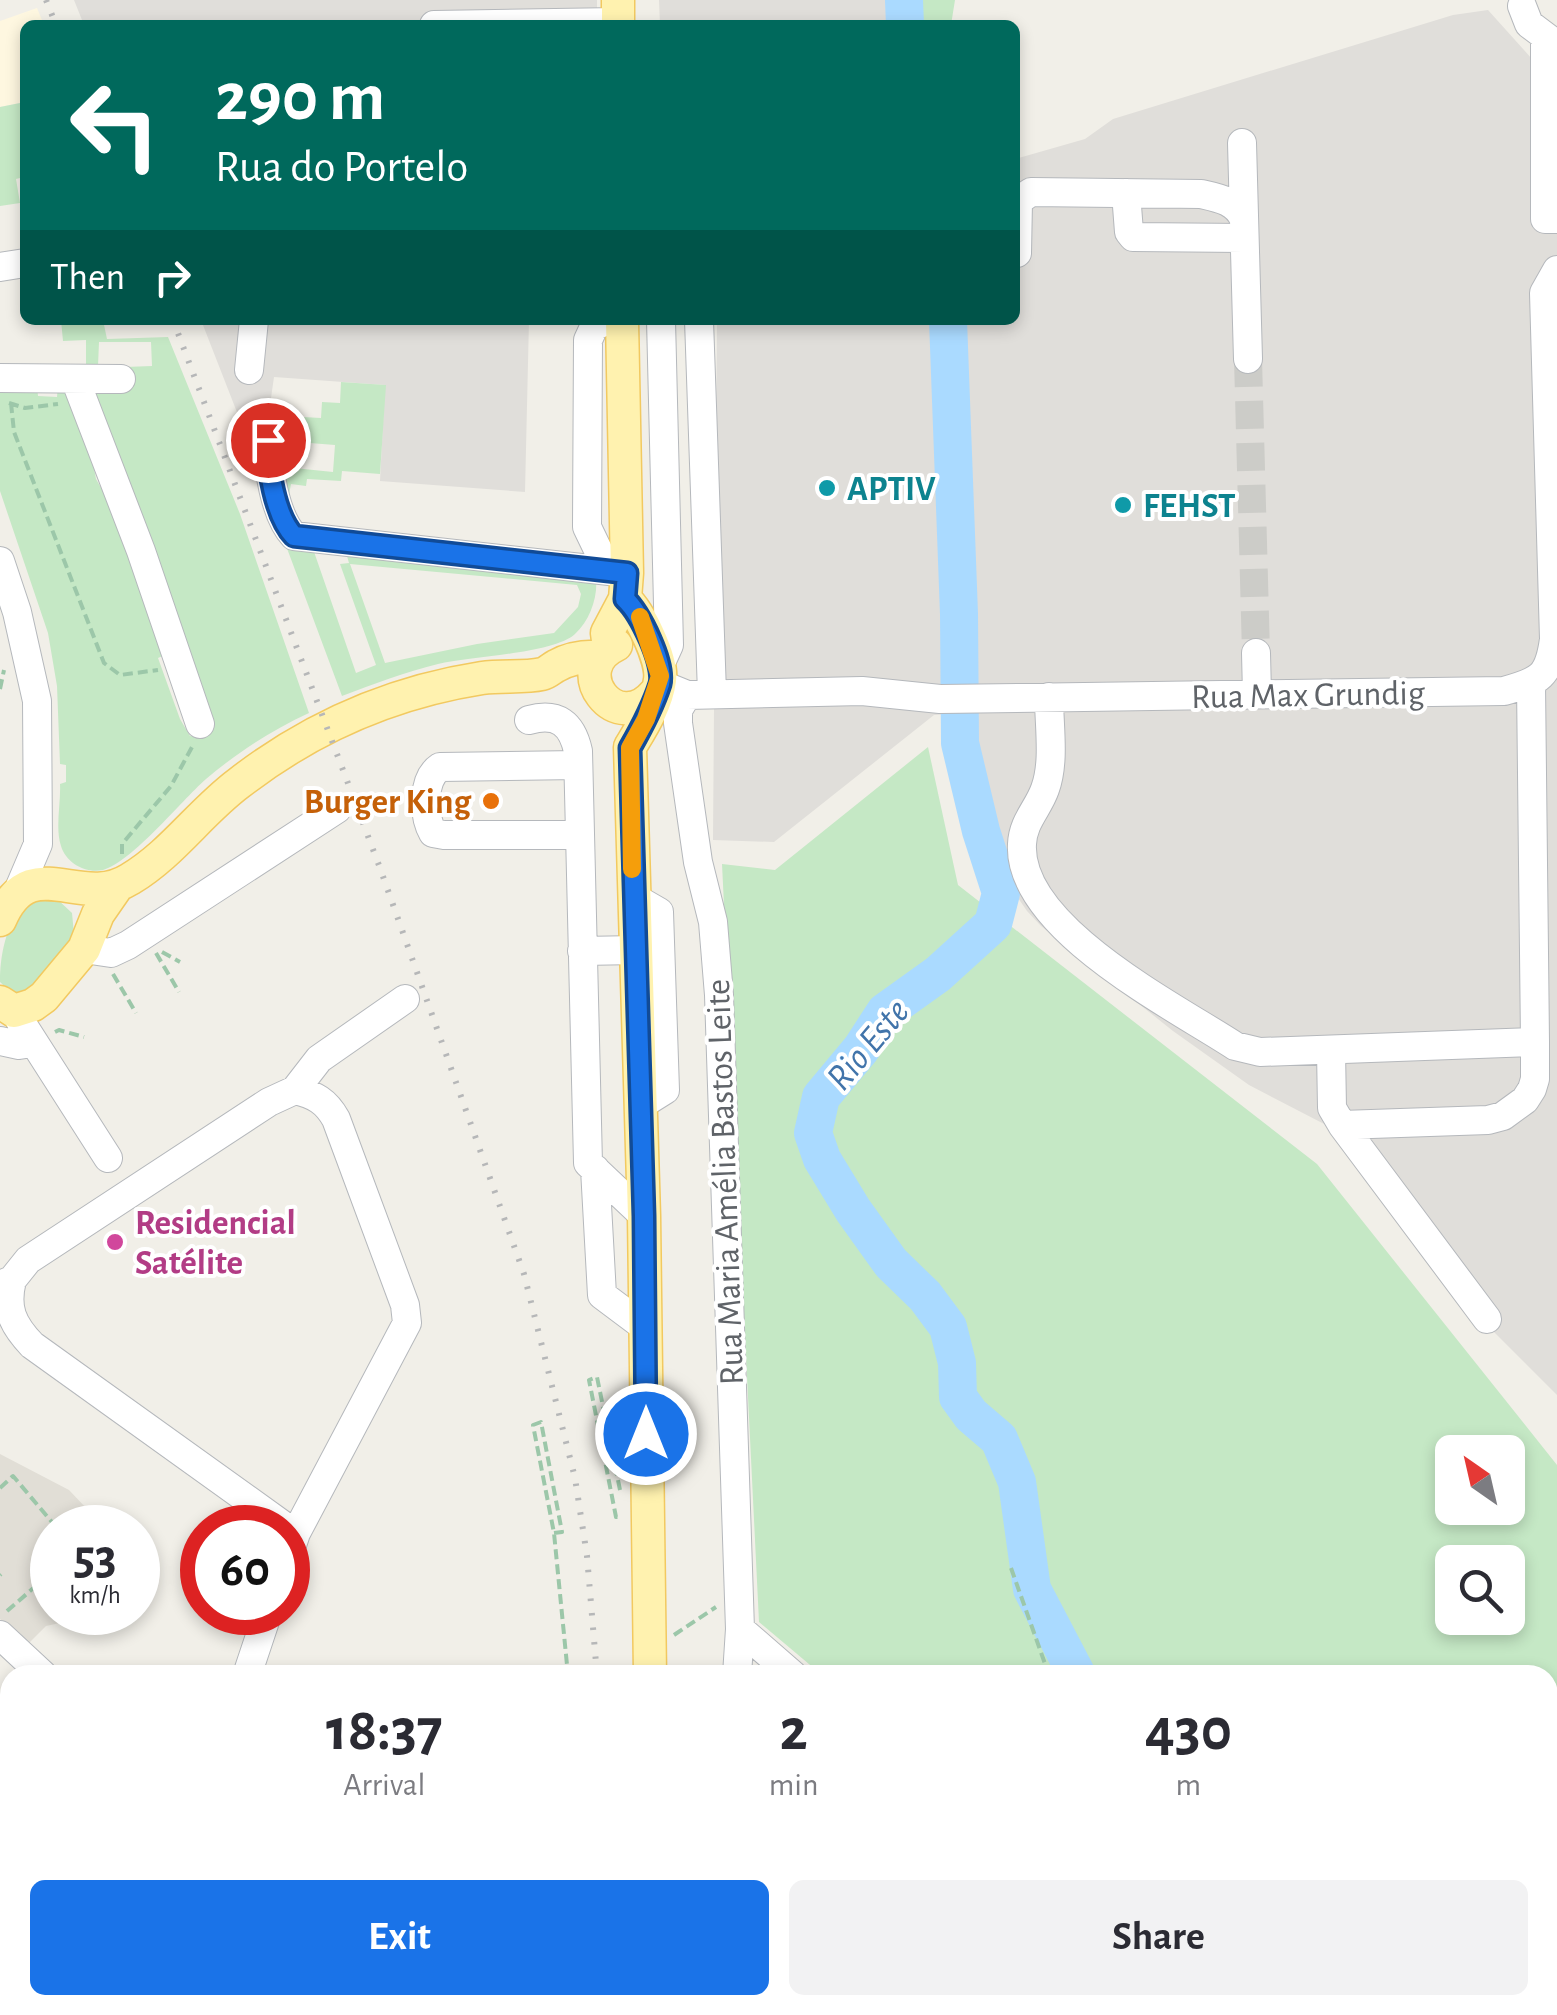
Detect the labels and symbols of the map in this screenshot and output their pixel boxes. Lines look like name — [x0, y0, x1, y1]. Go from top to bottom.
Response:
pin — [226, 398, 311, 483]
place label: APTIV — [847, 472, 936, 507]
marker: APTIV — [816, 477, 838, 499]
place label: FEHST — [1143, 489, 1236, 524]
marker: FEHST — [1112, 494, 1134, 516]
street label: Rua Max Grundig — [1191, 676, 1425, 715]
place label: Burger King — [304, 785, 471, 820]
marker: Burger King — [480, 790, 502, 812]
street label: Rua Maria Amélia Bastos Leite — [701, 978, 750, 1386]
water label: Rio Este — [820, 993, 917, 1098]
place label: Residencial Satélite — [135, 1206, 296, 1281]
marker: Residencial Satélite — [104, 1231, 126, 1253]
position arrow — [594, 1382, 698, 1486]
north arrow — [1435, 1435, 1525, 1525]
speed limit sign: 60 — [180, 1505, 310, 1635]

